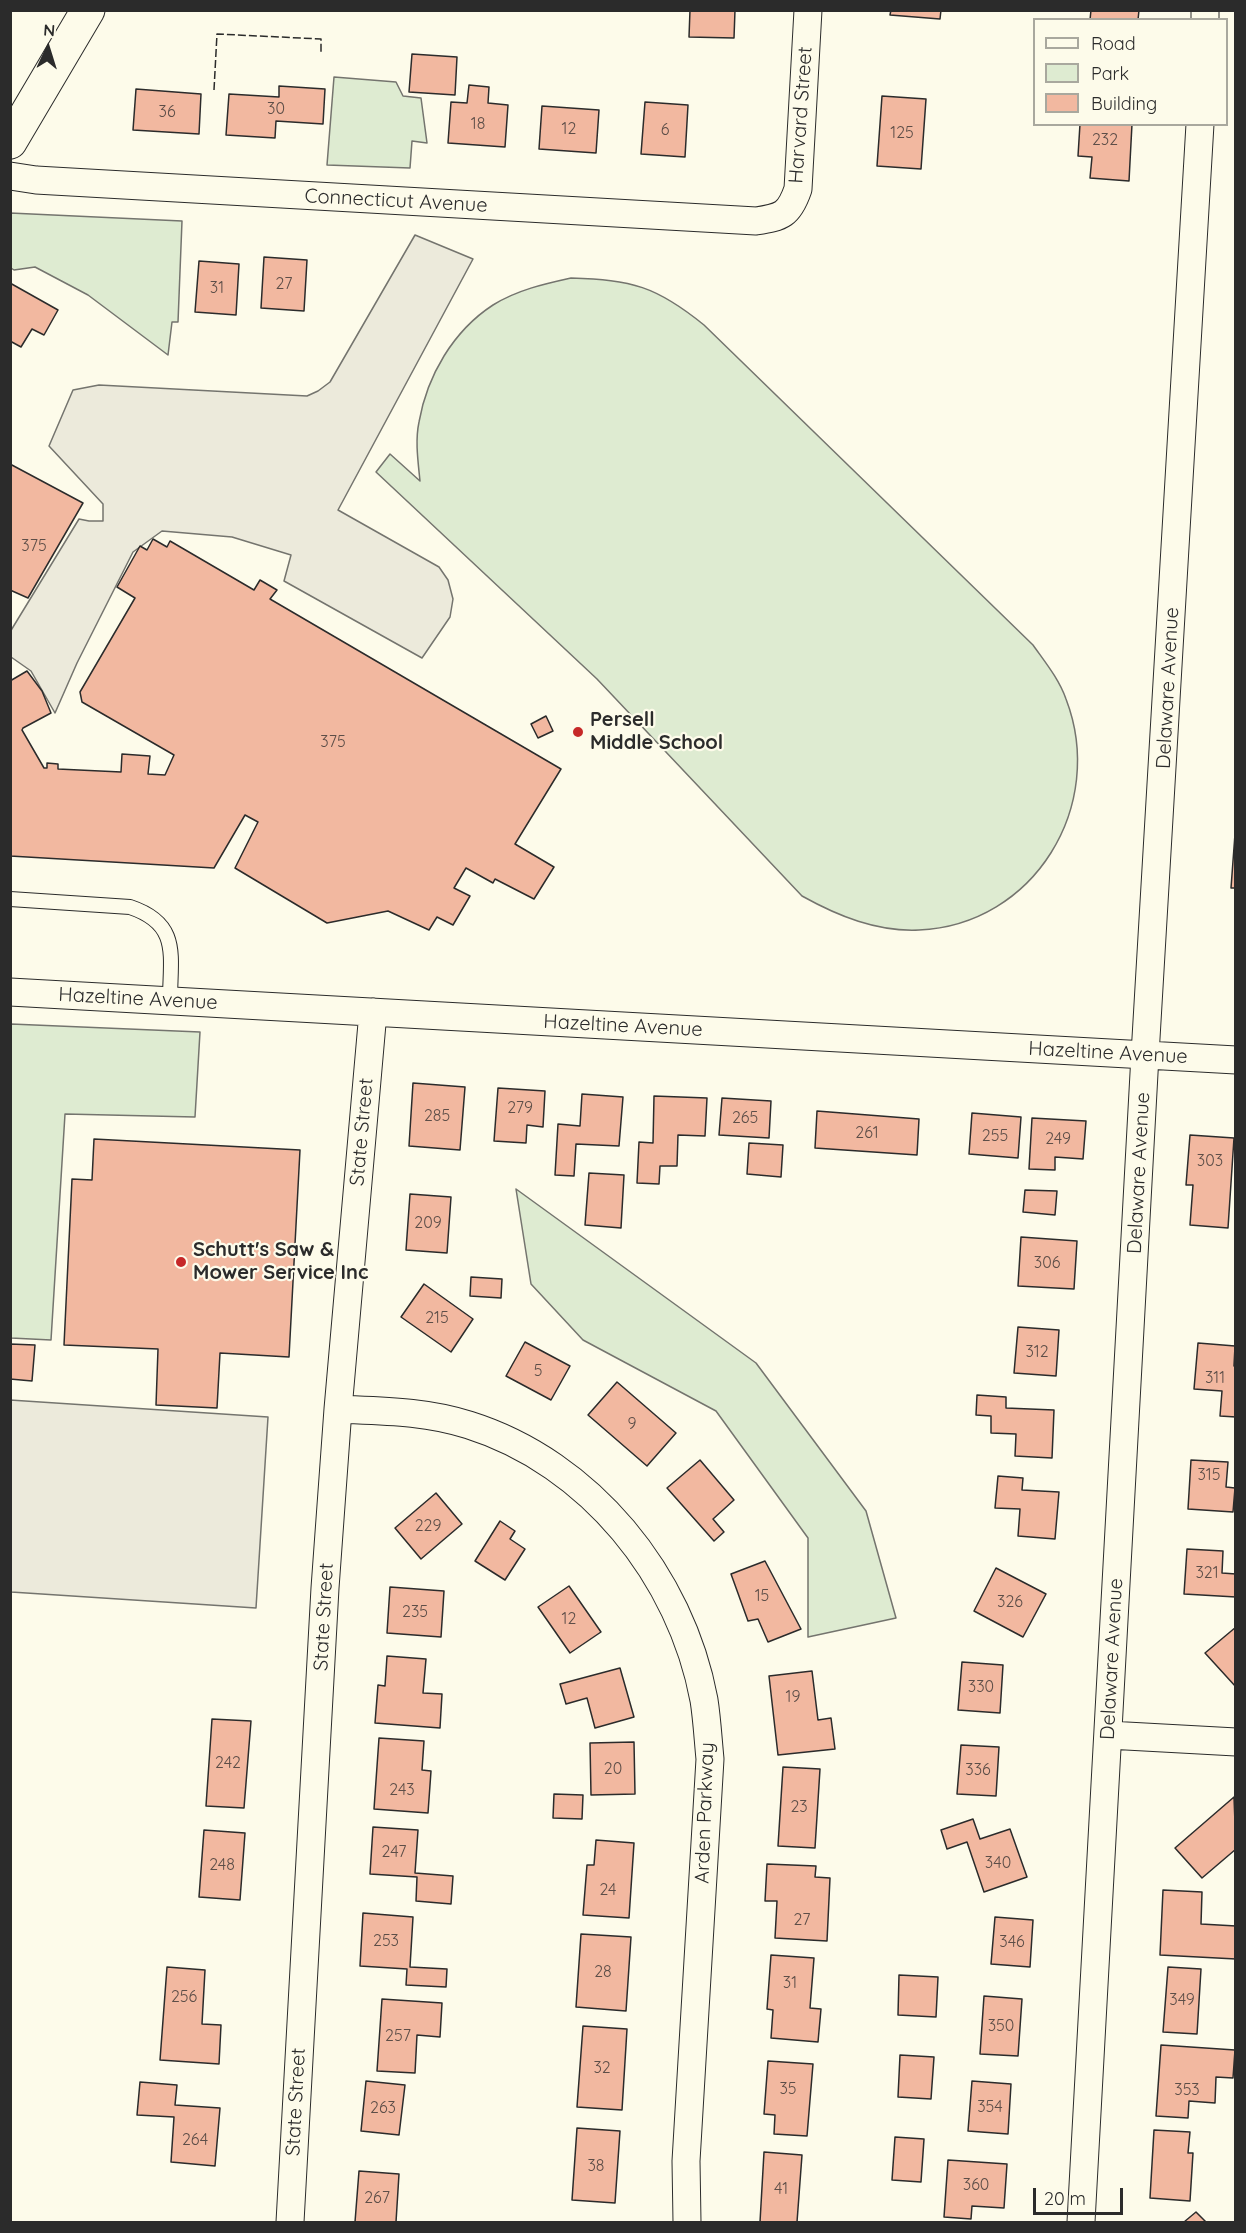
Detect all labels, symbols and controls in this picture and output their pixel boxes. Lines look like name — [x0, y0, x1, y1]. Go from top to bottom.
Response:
north arrow — [18, 18, 78, 78]
legend — [1033, 18, 1228, 126]
text: N — [43, 20, 56, 40]
text: Road — [1091, 32, 1136, 55]
street label: Harvard Street — [784, 46, 818, 184]
text: Park — [1091, 62, 1129, 85]
text: Building — [1091, 92, 1157, 115]
house number: 30 — [267, 99, 285, 119]
house number: 36 — [159, 102, 175, 122]
house number: 18 — [471, 114, 485, 134]
house number: 12 — [562, 119, 576, 139]
house number: 6 — [661, 120, 669, 140]
house number: 125 — [890, 123, 914, 143]
house number: 232 — [1092, 130, 1118, 150]
street label: Connecticut Avenue — [304, 184, 488, 218]
house number: 27 — [276, 274, 292, 294]
house number: 31 — [210, 278, 224, 298]
house number: 375 — [21, 536, 47, 556]
street label: Delaware Avenue — [1152, 606, 1184, 770]
place label: Persell Middle School — [590, 708, 723, 755]
marker: Persell Middle School — [571, 725, 585, 739]
house number: 375 — [320, 732, 346, 752]
street label: Hazeltine Avenue — [58, 983, 218, 1015]
street label: Hazeltine Avenue — [543, 1010, 703, 1042]
street label: Hazeltine Avenue — [1028, 1037, 1188, 1069]
street label: State Street — [345, 1077, 379, 1187]
street label: Delaware Avenue — [1123, 1091, 1155, 1255]
house number: 279 — [507, 1098, 533, 1118]
house number: 285 — [424, 1106, 450, 1126]
house number: 265 — [732, 1108, 758, 1128]
house number: 261 — [855, 1123, 879, 1143]
house number: 255 — [982, 1126, 1008, 1146]
house number: 249 — [1045, 1129, 1071, 1149]
house number: 303 — [1197, 1151, 1223, 1171]
house number: 209 — [414, 1213, 442, 1233]
place label: Schutt's Saw & Mower Service Inc — [193, 1238, 368, 1285]
house number: 306 — [1034, 1253, 1060, 1273]
marker: Schutt's Saw & Mower Service Inc — [174, 1255, 188, 1269]
house number: 215 — [425, 1308, 449, 1328]
house number: 312 — [1025, 1342, 1049, 1362]
house number: 5 — [534, 1361, 542, 1381]
house number: 311 — [1205, 1368, 1225, 1388]
house number: 9 — [628, 1414, 636, 1434]
house number: 315 — [1197, 1465, 1221, 1485]
house number: 229 — [415, 1516, 441, 1536]
street label: State Street — [309, 1562, 339, 1672]
house number: 321 — [1195, 1563, 1219, 1583]
street label: Delaware Avenue — [1096, 1577, 1128, 1741]
house number: 15 — [755, 1586, 769, 1606]
house number: 326 — [997, 1592, 1023, 1612]
house number: 235 — [402, 1602, 428, 1622]
house number: 12 — [562, 1609, 576, 1629]
house number: 330 — [968, 1677, 994, 1697]
house number: 19 — [786, 1687, 800, 1707]
street label: Arden Parkway — [691, 1742, 719, 1884]
house number: 242 — [215, 1753, 241, 1773]
house number: 20 — [604, 1759, 622, 1779]
house number: 336 — [965, 1760, 991, 1780]
house number: 243 — [389, 1780, 415, 1800]
house number: 23 — [790, 1797, 808, 1817]
house number: 247 — [382, 1842, 406, 1862]
house number: 340 — [985, 1853, 1011, 1873]
house number: 248 — [209, 1855, 235, 1875]
house number: 24 — [599, 1880, 617, 1900]
house number: 27 — [794, 1910, 810, 1930]
house number: 253 — [373, 1931, 399, 1951]
house number: 346 — [999, 1932, 1025, 1952]
house number: 28 — [594, 1962, 612, 1982]
house number: 31 — [783, 1973, 797, 1993]
house number: 256 — [171, 1987, 197, 2007]
house number: 349 — [1169, 1990, 1195, 2010]
house number: 350 — [988, 2016, 1014, 2036]
house number: 257 — [385, 2026, 411, 2046]
street label: State Street — [281, 2047, 311, 2157]
house number: 32 — [593, 2058, 611, 2078]
house number: 35 — [779, 2079, 797, 2099]
house number: 353 — [1174, 2080, 1200, 2100]
house number: 354 — [977, 2097, 1003, 2117]
house number: 263 — [370, 2098, 396, 2118]
house number: 264 — [182, 2130, 208, 2150]
house number: 38 — [587, 2156, 605, 2176]
house number: 360 — [963, 2175, 989, 2195]
scale bar — [1036, 2176, 1126, 2214]
house number: 41 — [774, 2179, 788, 2199]
text: 20 m — [1044, 2187, 1086, 2210]
house number: 267 — [364, 2188, 390, 2208]

